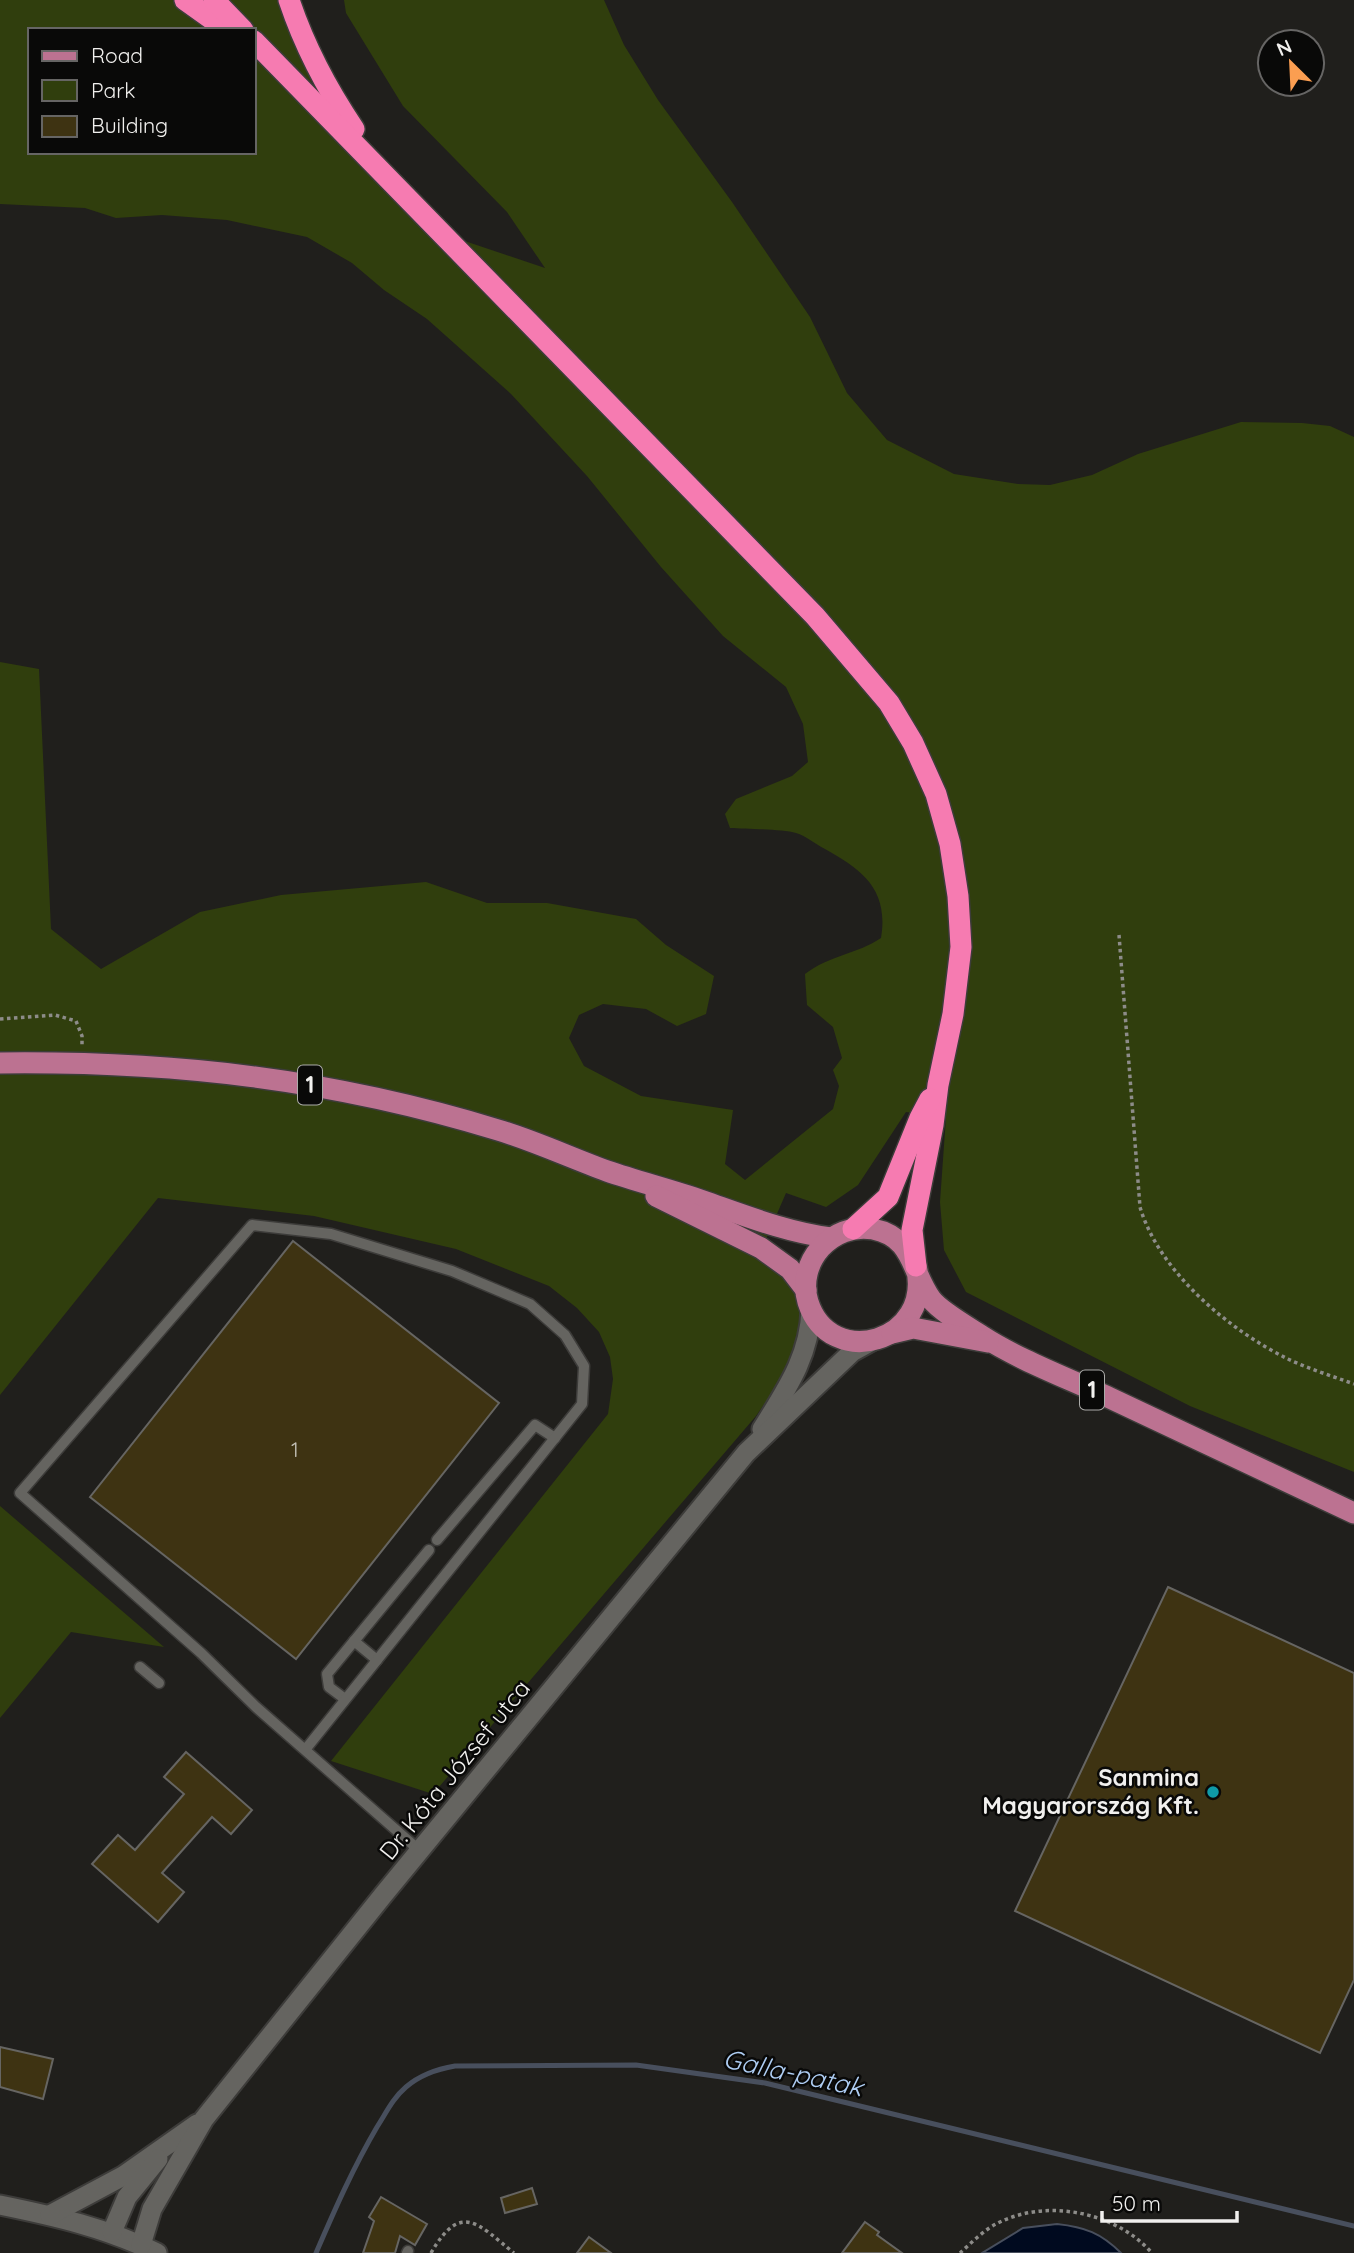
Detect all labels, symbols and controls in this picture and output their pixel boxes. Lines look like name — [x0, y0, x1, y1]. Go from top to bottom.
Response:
legend — [28, 28, 256, 154]
north arrow — [1256, 28, 1326, 98]
text: N — [1273, 34, 1295, 61]
text: Road — [91, 42, 143, 68]
text: Park — [91, 77, 135, 103]
text: Building — [91, 112, 168, 138]
road number: 1 — [298, 1066, 322, 1104]
road number: 1 — [1080, 1371, 1104, 1410]
house number: 1 — [291, 1436, 299, 1462]
street label: Dr. Kóta József utca — [372, 1673, 536, 1865]
place label: Sanmina Magyarország Kft. — [982, 1762, 1199, 1820]
marker: Sanmina Magyarország Kft. — [1205, 1784, 1221, 1800]
water label: Galla-patak — [720, 2042, 868, 2104]
scale bar — [1102, 2180, 1237, 2224]
text: 50 m — [1112, 2190, 1161, 2216]

